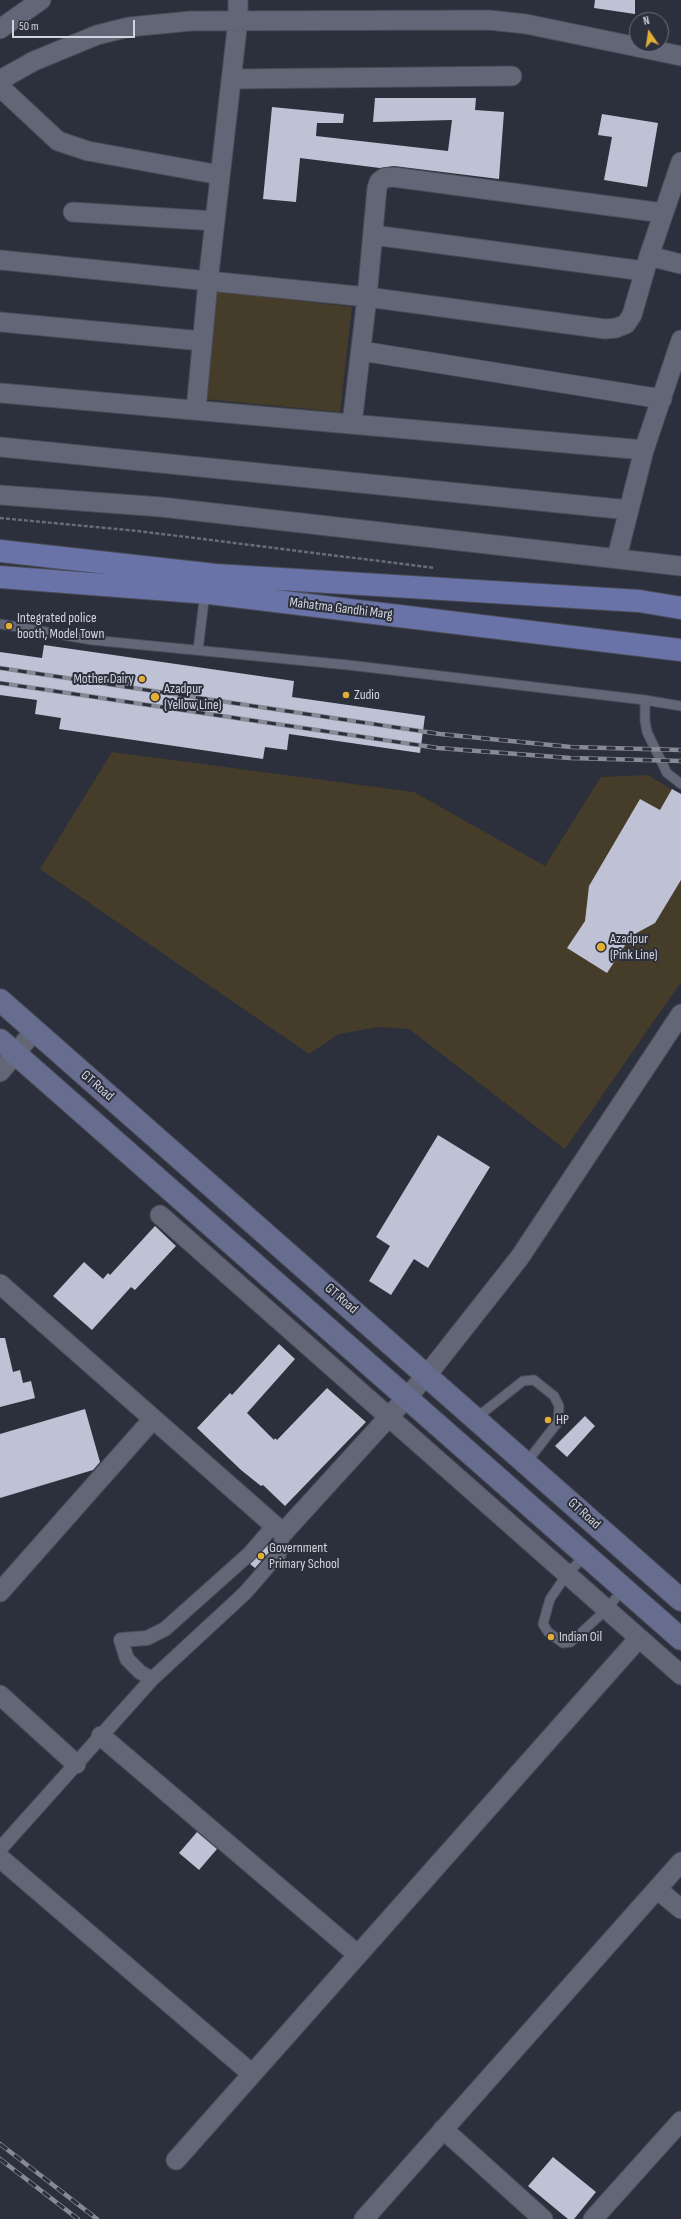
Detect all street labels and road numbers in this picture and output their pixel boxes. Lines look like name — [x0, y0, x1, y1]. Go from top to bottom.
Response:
street label: Mahatma Gandhi Marg — [288, 594, 394, 624]
street label: GT Road — [77, 1067, 117, 1105]
street label: GT Road — [321, 1280, 361, 1318]
street label: GT Road — [564, 1495, 604, 1533]

